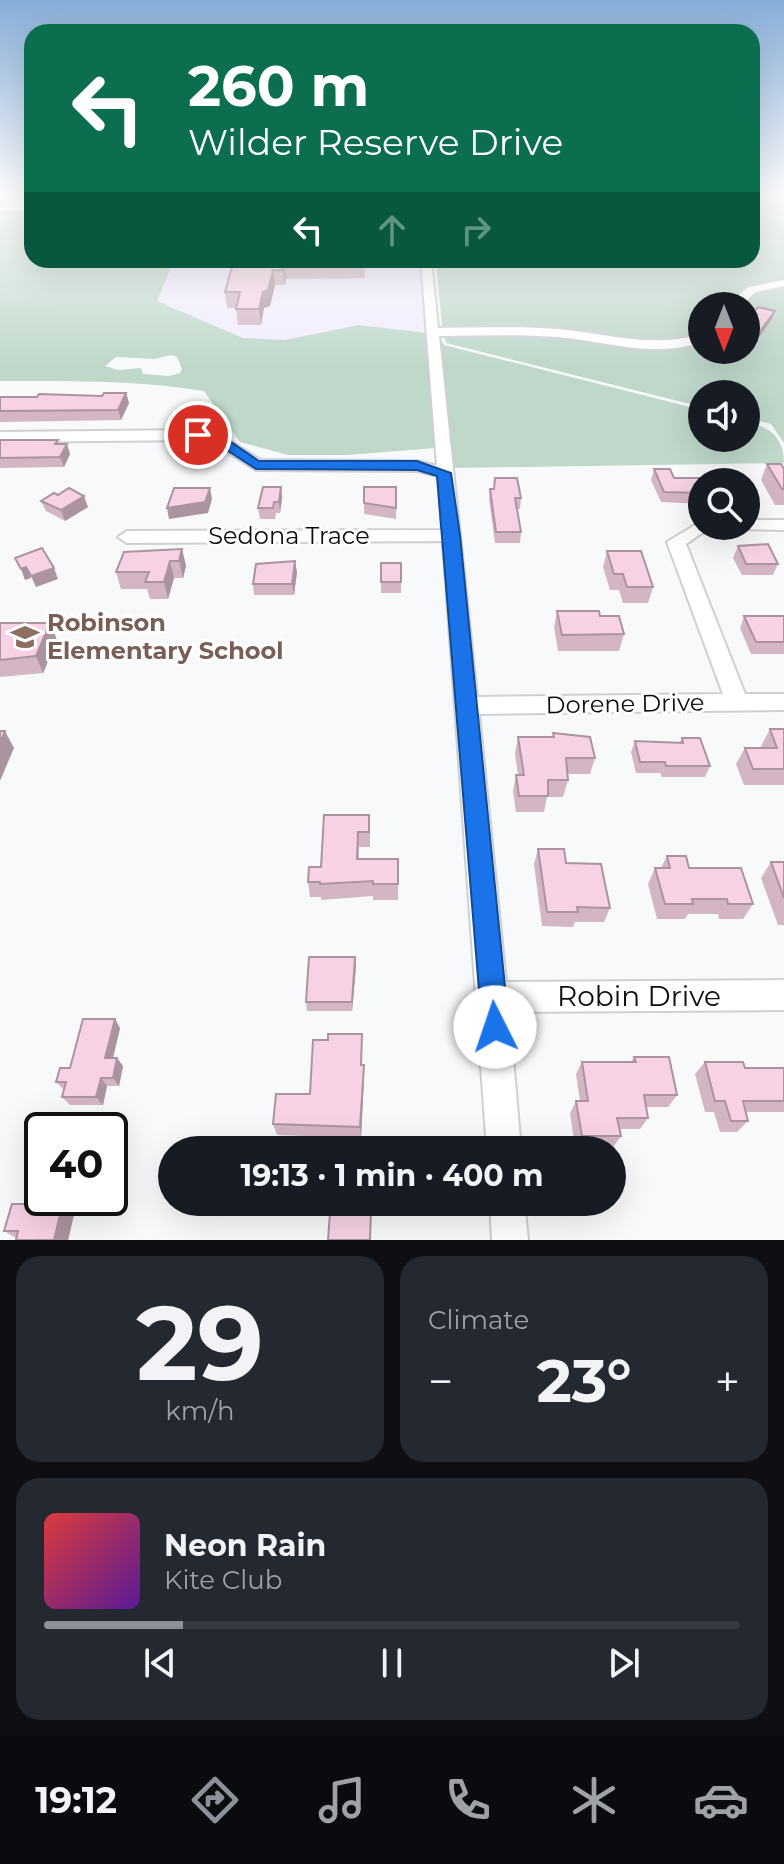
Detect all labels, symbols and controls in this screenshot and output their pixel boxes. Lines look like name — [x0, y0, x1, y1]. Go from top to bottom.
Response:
text: 260 m — [188, 52, 369, 120]
icon: left — [56, 56, 160, 160]
text: Wilder Reserve Drive — [188, 120, 563, 164]
icon: left — [286, 208, 330, 252]
icon: ahead — [370, 208, 414, 252]
icon: right — [454, 208, 498, 252]
north arrow — [688, 292, 760, 364]
map controls — [688, 292, 760, 540]
button: sound — [688, 380, 760, 452]
pin — [164, 401, 232, 469]
icon: arrive — [176, 413, 220, 457]
button: search — [688, 468, 760, 540]
street label: Sedona Trace — [208, 521, 370, 550]
place label: Robinson Elementary School — [47, 608, 284, 665]
school or university icon: Robinson Elementary School — [10, 622, 40, 652]
street label: Dorene Drive — [545, 688, 705, 719]
street label: Robin Drive — [557, 979, 721, 1013]
position arrow — [453, 985, 537, 1069]
speed limit sign: 40 — [24, 1112, 128, 1216]
text: 19:13 · 1 min · 400 m — [240, 1157, 544, 1194]
text: 29 — [136, 1279, 264, 1406]
text: Climate — [428, 1304, 529, 1336]
text: 23° — [536, 1344, 632, 1417]
text: − — [428, 1354, 453, 1408]
text: + — [715, 1354, 740, 1408]
text: km/h — [165, 1395, 235, 1427]
text: Neon Rain — [164, 1527, 326, 1564]
text: Kite Club — [164, 1564, 282, 1596]
icon: previous — [138, 1641, 182, 1685]
icon: pause — [370, 1641, 414, 1685]
icon: next — [602, 1641, 646, 1685]
icon: directions — [187, 1772, 243, 1828]
icon: music — [314, 1772, 370, 1828]
icon: phone — [440, 1772, 496, 1828]
icon: climate — [566, 1772, 622, 1828]
icon: car — [693, 1772, 749, 1828]
text: 19:12 — [35, 1778, 117, 1822]

